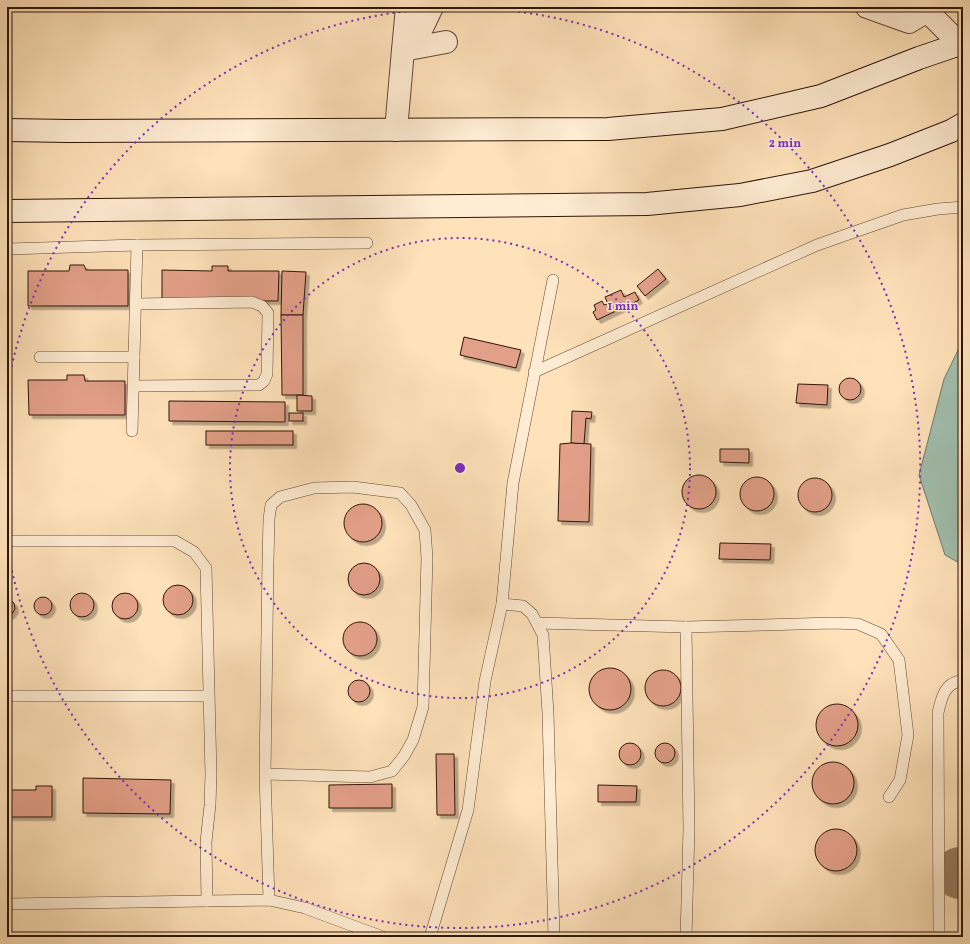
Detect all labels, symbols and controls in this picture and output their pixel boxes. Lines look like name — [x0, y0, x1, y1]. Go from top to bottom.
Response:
text: 2 min — [769, 136, 801, 152]
text: 1 min — [608, 299, 639, 315]
centre of rings — [453, 461, 467, 475]

